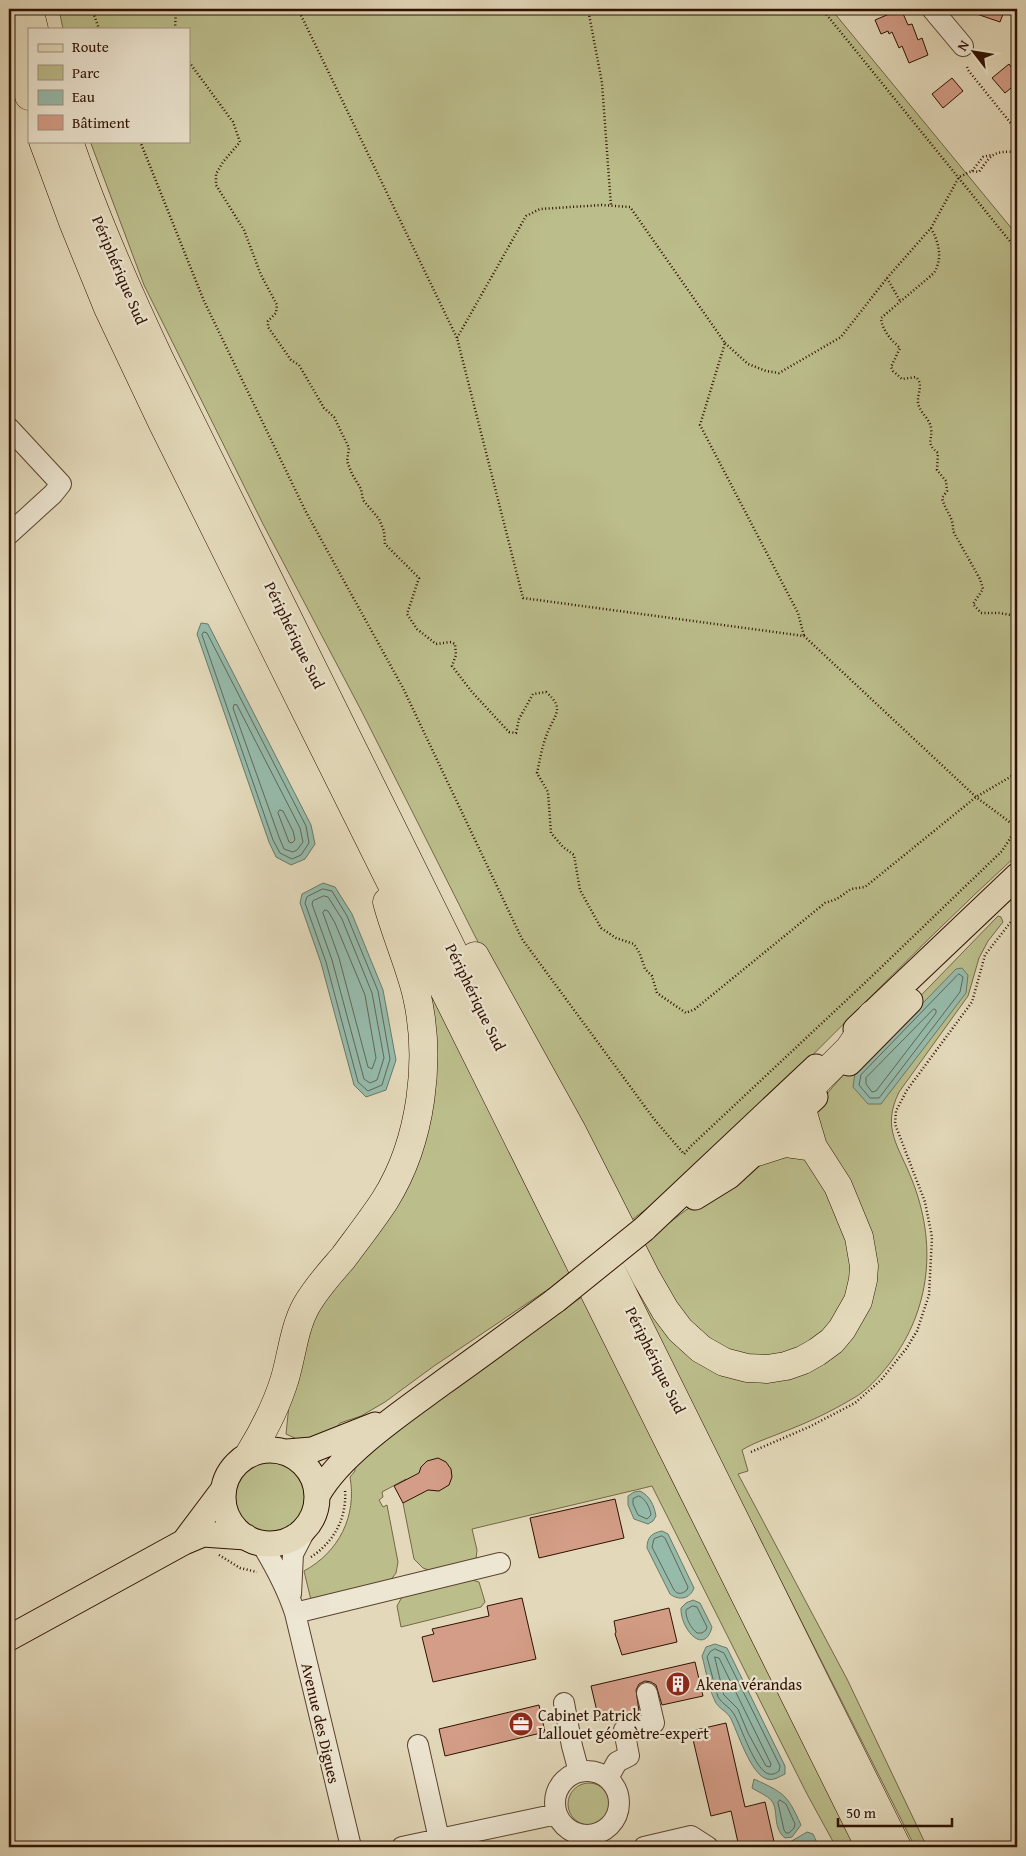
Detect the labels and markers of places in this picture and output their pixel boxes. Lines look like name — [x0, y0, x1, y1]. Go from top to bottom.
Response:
building icon: Akena vérandas — [665, 1671, 691, 1697]
place label: Akena vérandas — [696, 1672, 802, 1696]
place label: Cabinet Patrick Lallouet géomètre-expert — [538, 1703, 709, 1745]
office icon: Cabinet Patrick Lallouet géomètre-expert — [508, 1711, 534, 1737]

